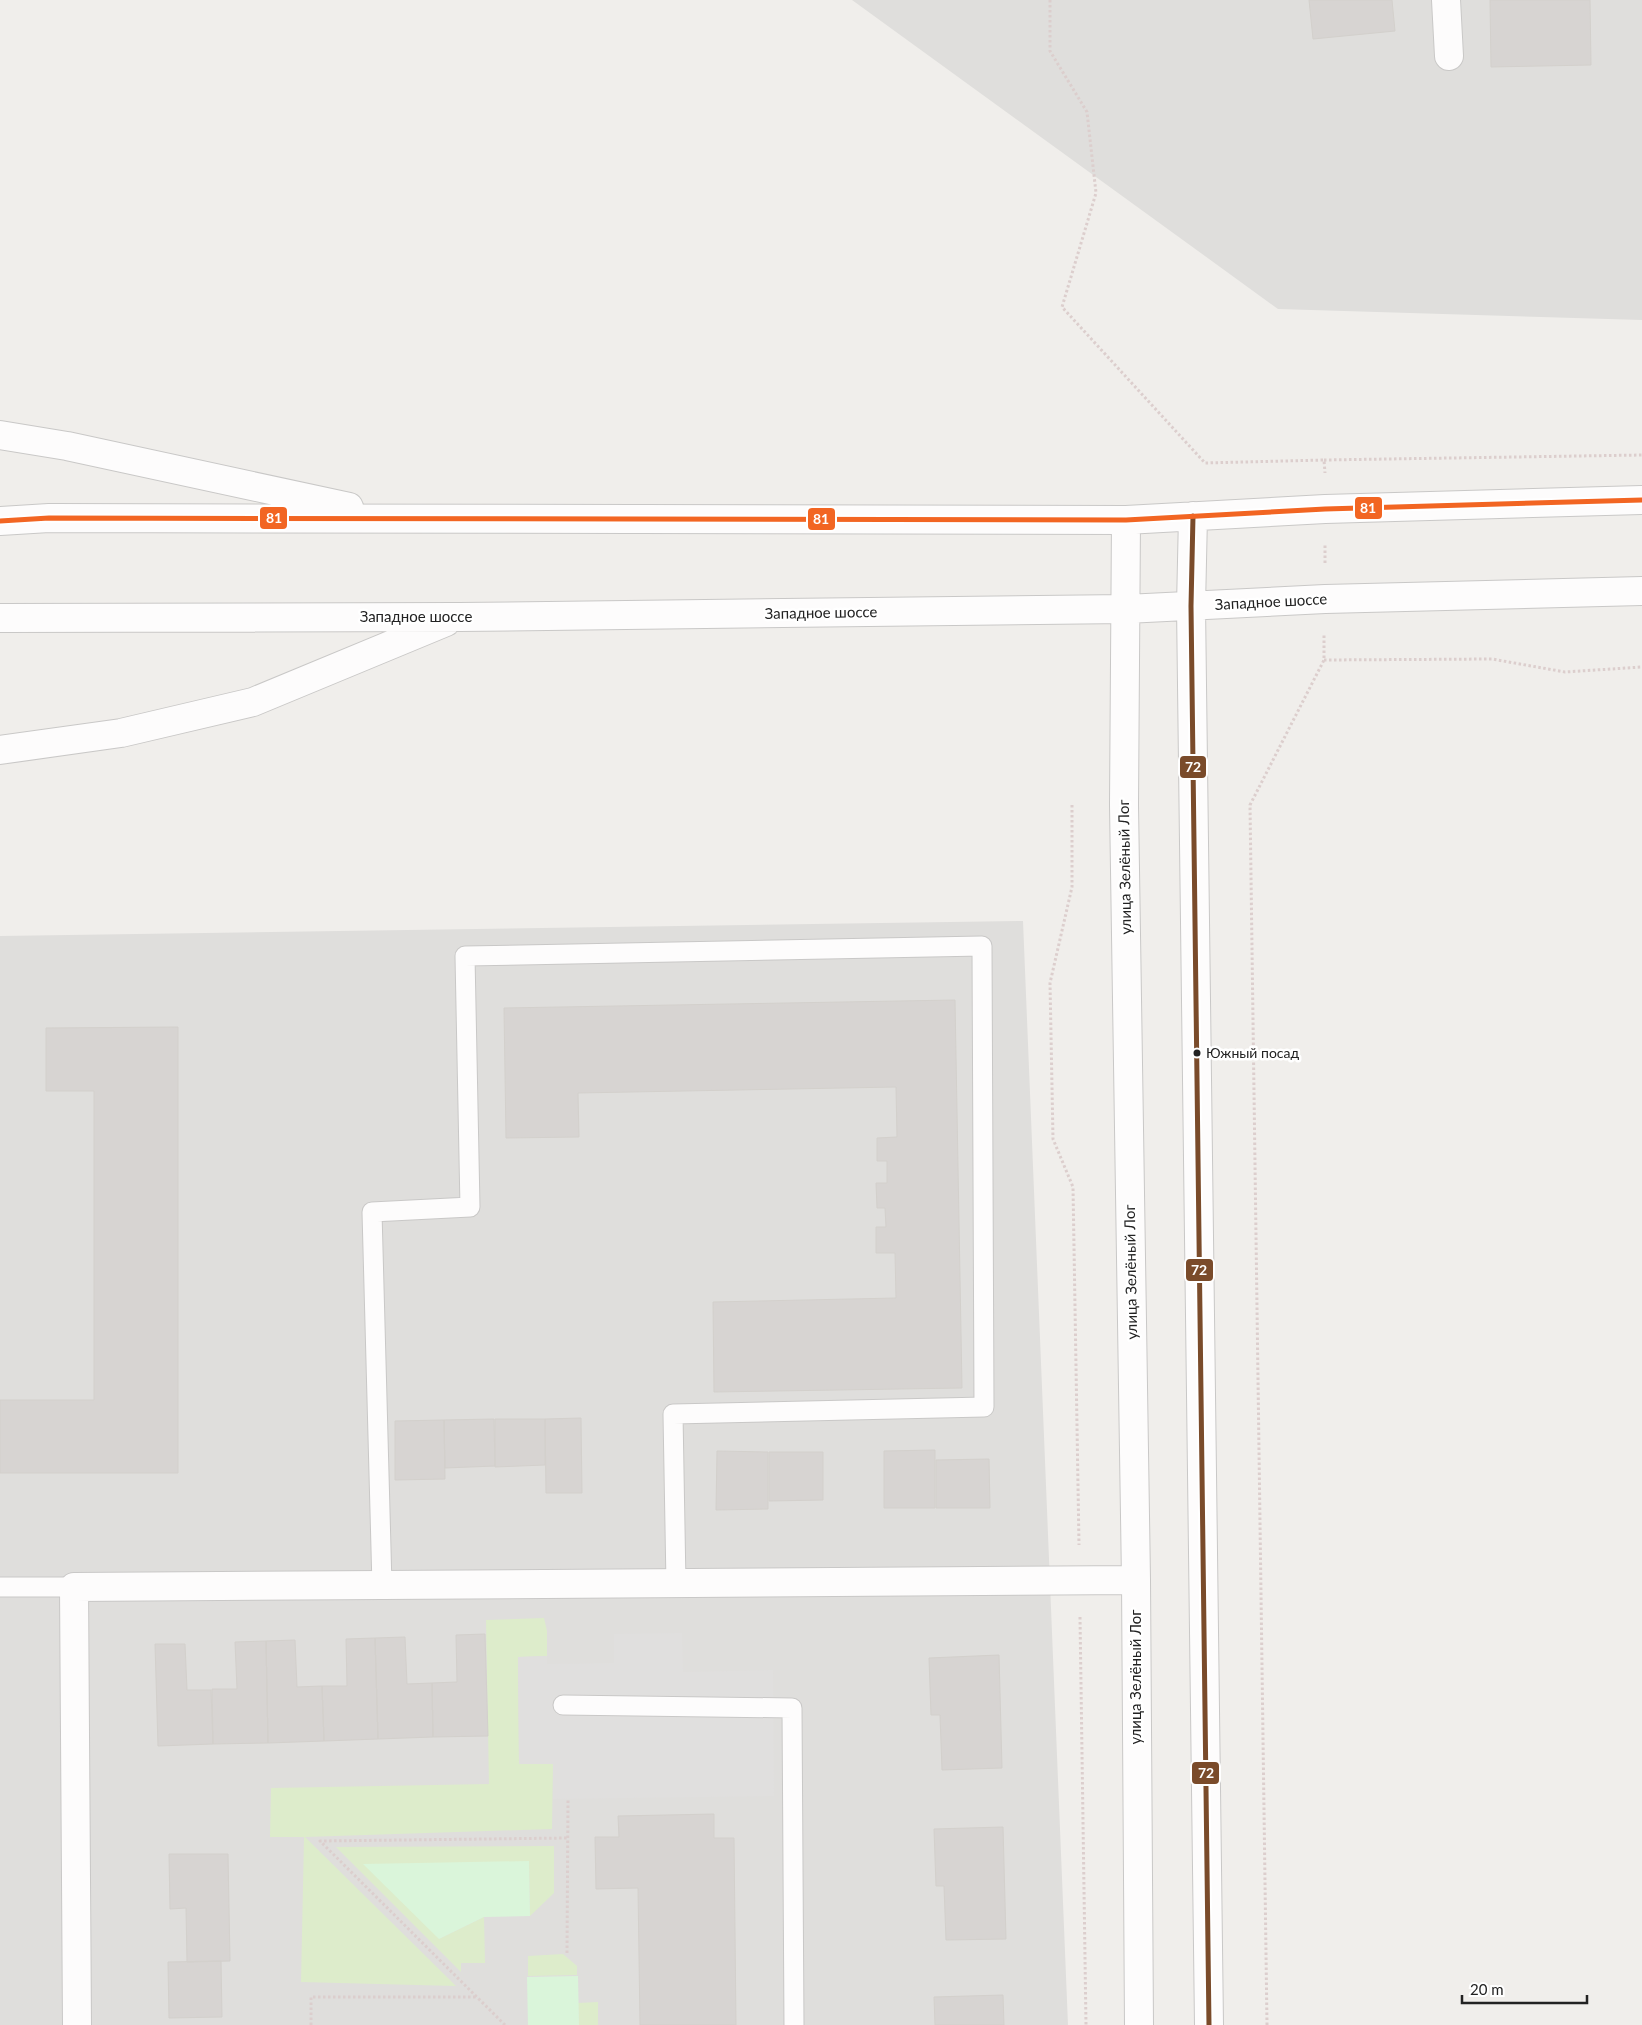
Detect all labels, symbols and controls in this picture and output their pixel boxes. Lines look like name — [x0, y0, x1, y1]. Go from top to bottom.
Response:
line badge: 81 — [1354, 496, 1383, 520]
text: 81 — [1360, 499, 1376, 516]
line badge: 81 — [259, 506, 288, 530]
line badge: 81 — [807, 507, 836, 531]
text: 81 — [266, 509, 282, 526]
text: 81 — [813, 510, 829, 527]
street label: Западное шоссе — [1214, 589, 1328, 613]
street label: Западное шоссе — [764, 602, 878, 622]
street label: Западное шоссе — [360, 607, 472, 625]
line badge: 72 — [1179, 755, 1207, 779]
text: 72 — [1185, 758, 1201, 775]
street label: улица Зелёный Лог — [1114, 799, 1134, 935]
place label: Южный посад — [1206, 1044, 1299, 1061]
marker: Южный посад — [1192, 1048, 1202, 1058]
street label: улица Зелёный Лог — [1120, 1204, 1140, 1340]
line badge: 72 — [1185, 1258, 1214, 1282]
text: 72 — [1191, 1261, 1207, 1278]
street label: улица Зелёный Лог — [1126, 1609, 1144, 1745]
line badge: 72 — [1191, 1761, 1220, 1785]
text: 72 — [1198, 1764, 1214, 1781]
scale bar — [1462, 1972, 1587, 2004]
text: 20 m — [1470, 1980, 1504, 1998]

